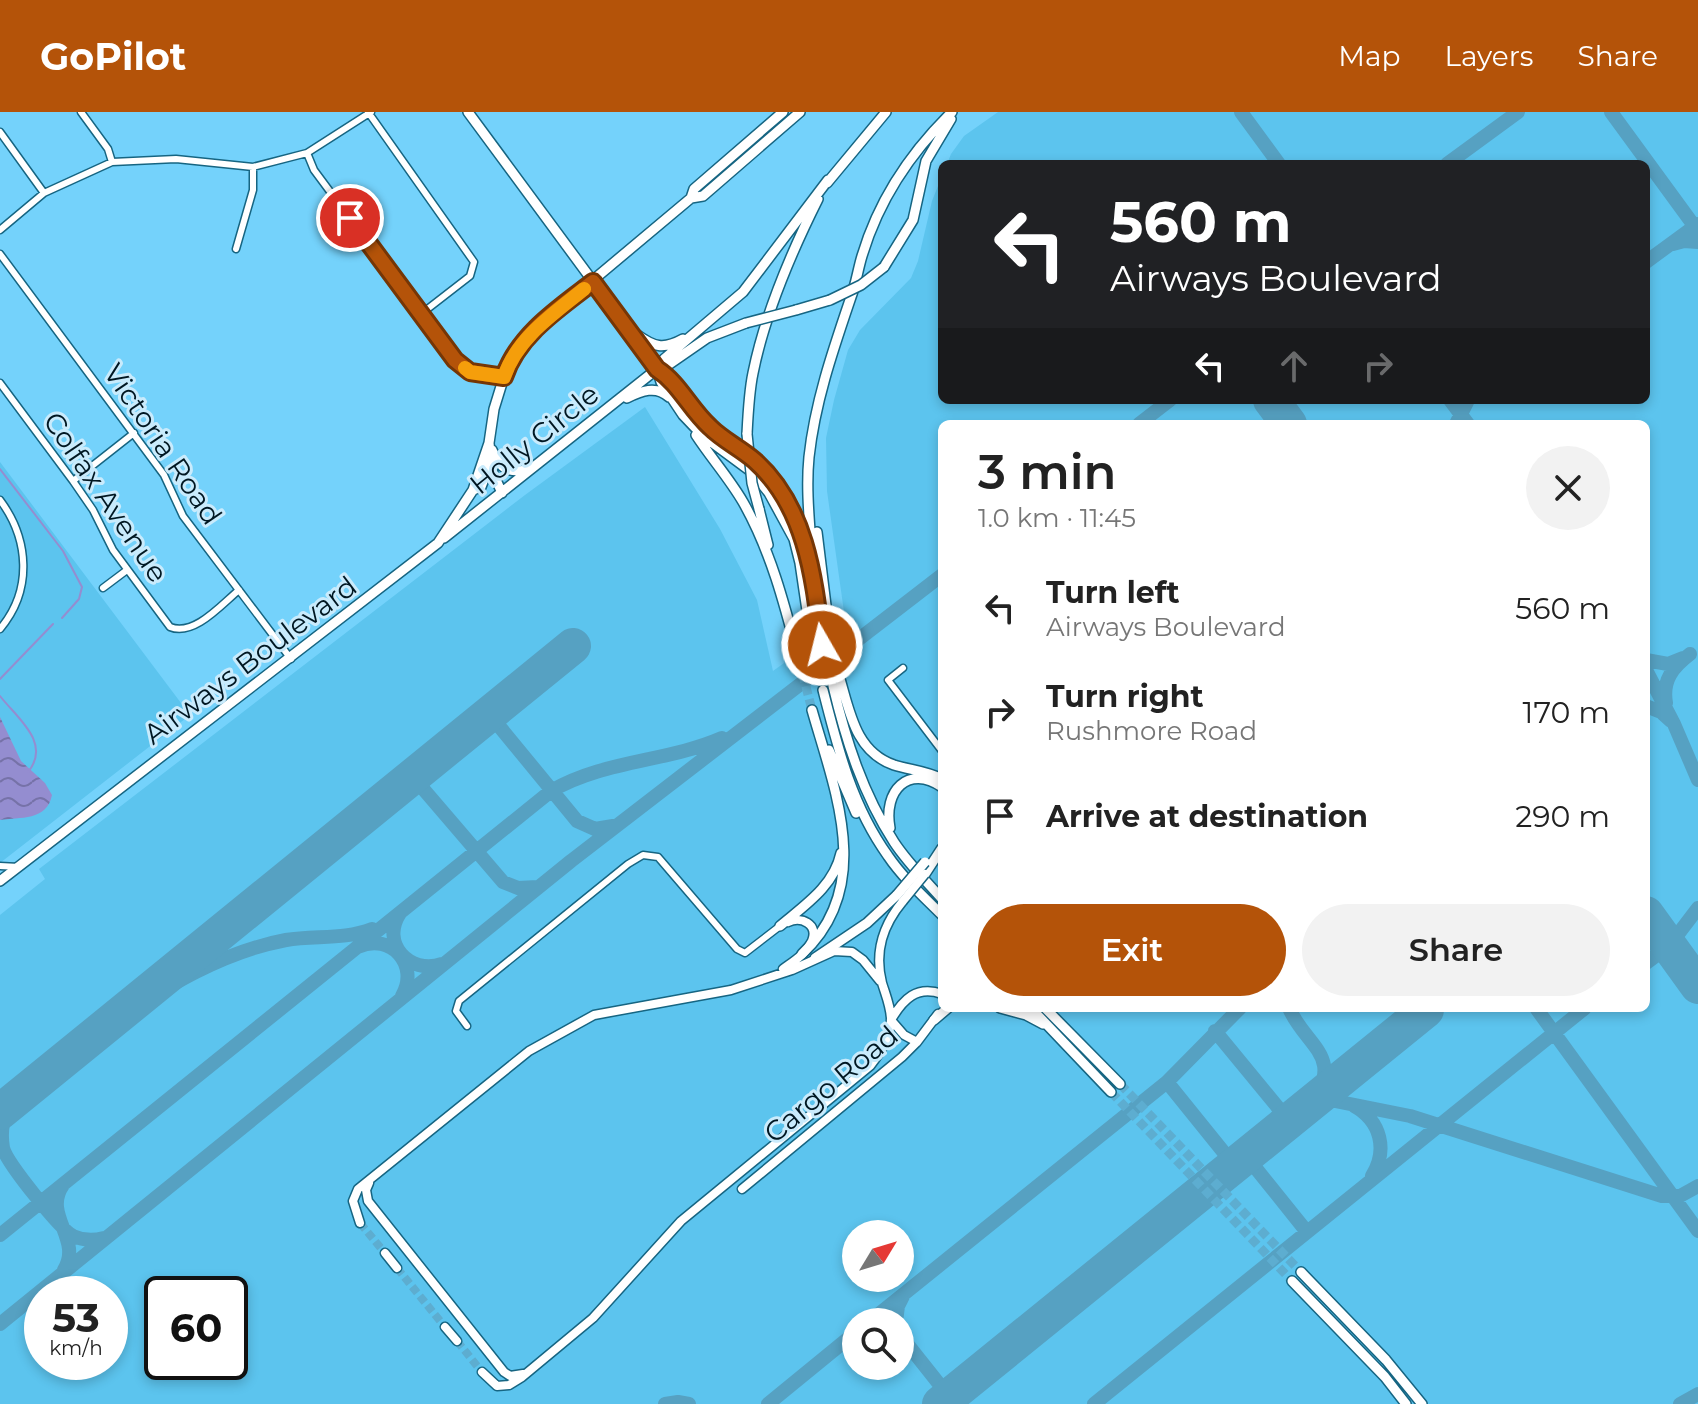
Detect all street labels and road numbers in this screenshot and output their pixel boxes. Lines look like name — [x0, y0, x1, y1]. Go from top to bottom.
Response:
street label: Victoria Road — [97, 357, 229, 531]
street label: Holly Circle — [463, 377, 605, 501]
street label: Colfax Avenue — [37, 405, 175, 589]
street label: Airways Boulevard — [137, 569, 363, 751]
street label: Cargo Road — [757, 1018, 905, 1150]

